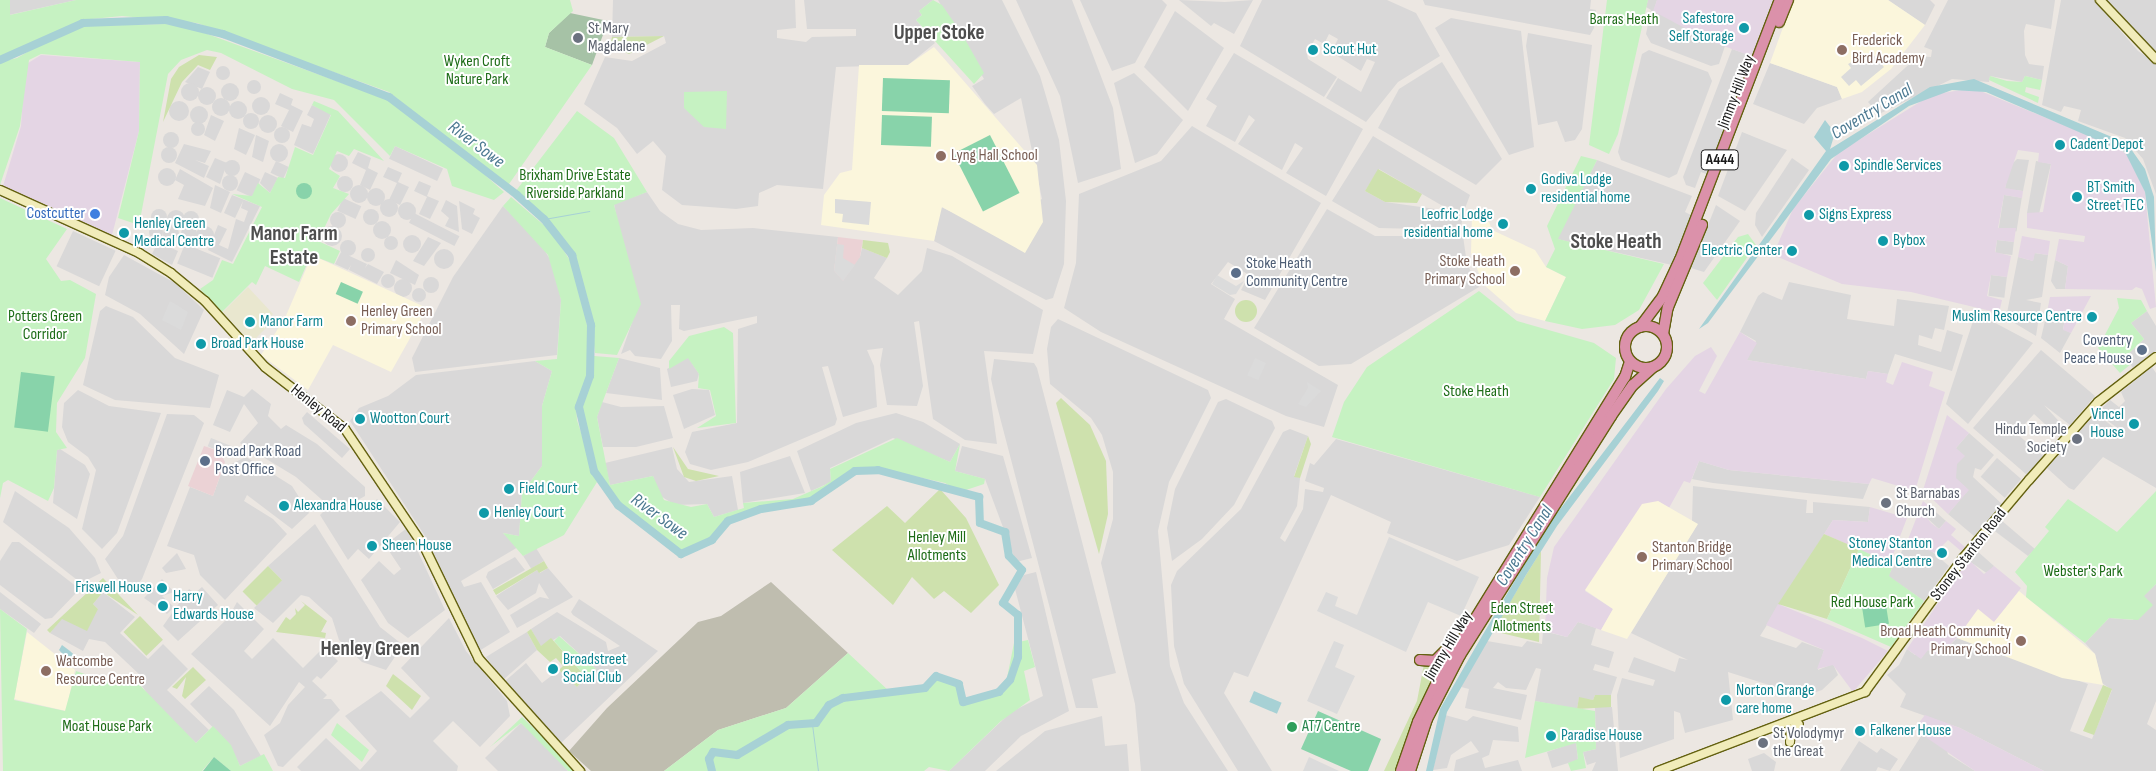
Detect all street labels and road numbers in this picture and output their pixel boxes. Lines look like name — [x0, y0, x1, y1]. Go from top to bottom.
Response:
street label: Jimmy Hill Way — [1714, 52, 1760, 132]
road number: A444 — [1700, 148, 1740, 172]
street label: Henley Road — [286, 381, 350, 437]
street label: Stoney Stanton Road — [1927, 505, 2011, 605]
street label: Jimmy Hill Way — [1421, 608, 1477, 684]

